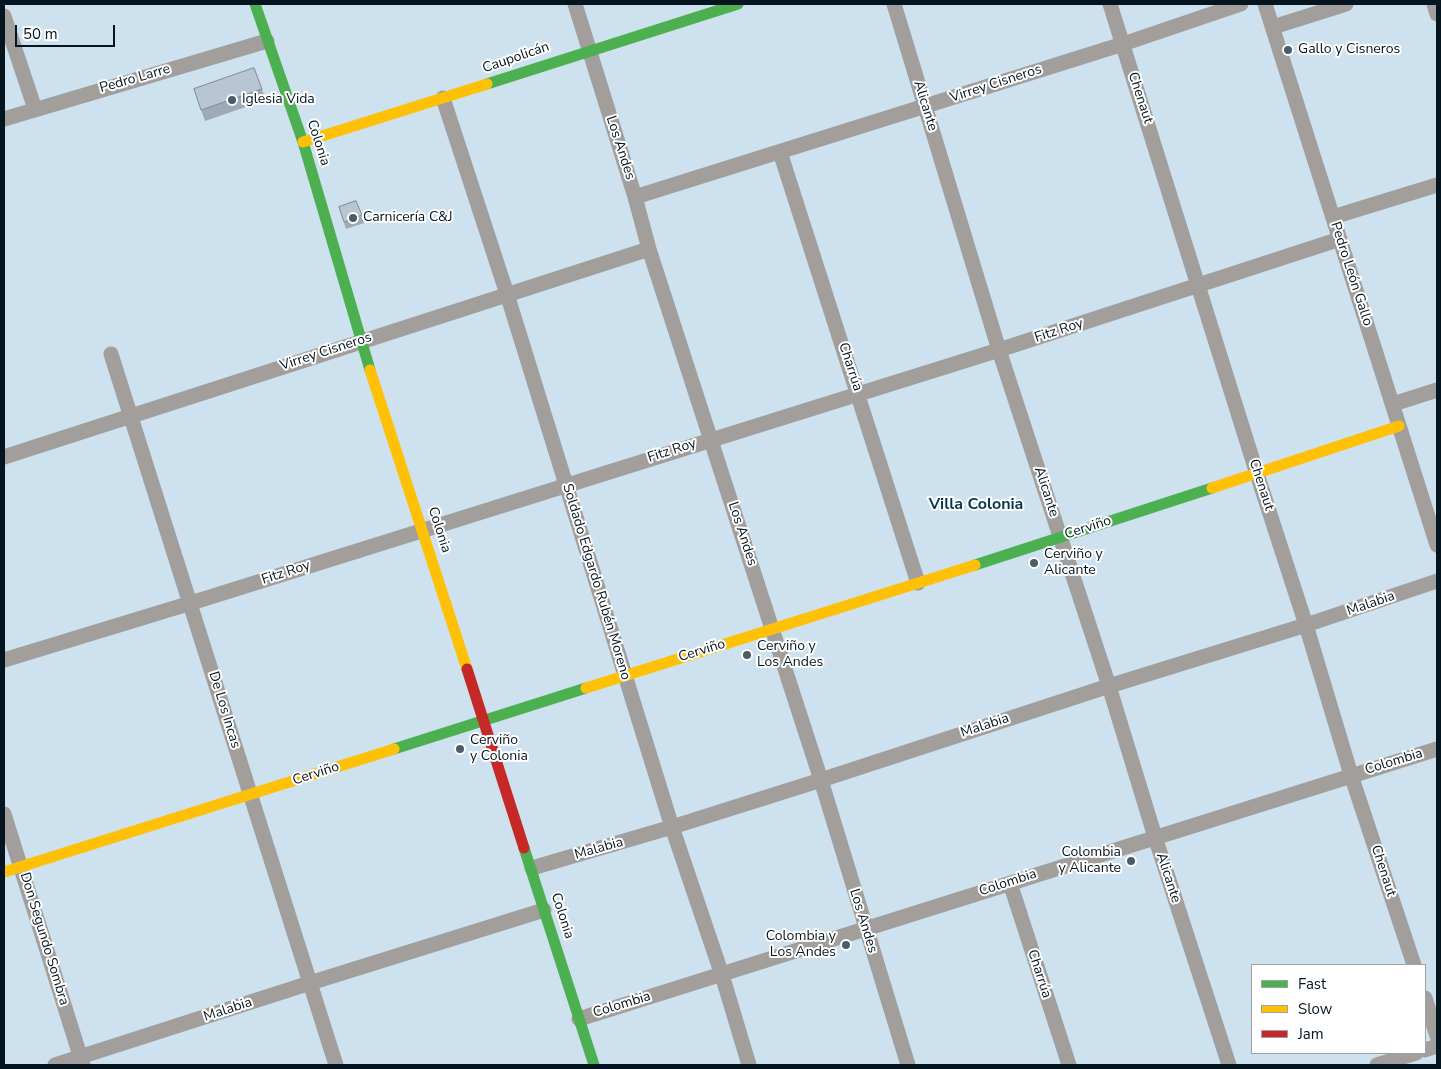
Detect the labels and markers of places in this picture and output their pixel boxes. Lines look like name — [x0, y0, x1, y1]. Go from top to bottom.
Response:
place label: Gallo y Cisneros — [1298, 42, 1400, 58]
marker: Gallo y Cisneros — [1282, 44, 1294, 56]
place label: Iglesia Vida — [242, 92, 315, 108]
marker: Iglesia Vida — [226, 94, 238, 106]
place label: Carnicería C&J — [363, 210, 453, 226]
marker: Carnicería C&J — [347, 212, 359, 224]
place label: Cerviño y Alicante — [1044, 547, 1103, 580]
marker: Cerviño y Alicante — [1028, 557, 1040, 569]
place label: Cerviño y Los Andes — [757, 639, 823, 672]
marker: Cerviño y Los Andes — [741, 649, 753, 661]
place label: Cerviño y Colonia — [470, 733, 528, 766]
marker: Cerviño y Colonia — [454, 743, 466, 755]
place label: Colombia y Alicante — [1059, 845, 1121, 878]
marker: Colombia y Alicante — [1125, 855, 1137, 867]
place label: Colombia y Los Andes — [766, 929, 836, 962]
marker: Colombia y Los Andes — [840, 939, 852, 951]

